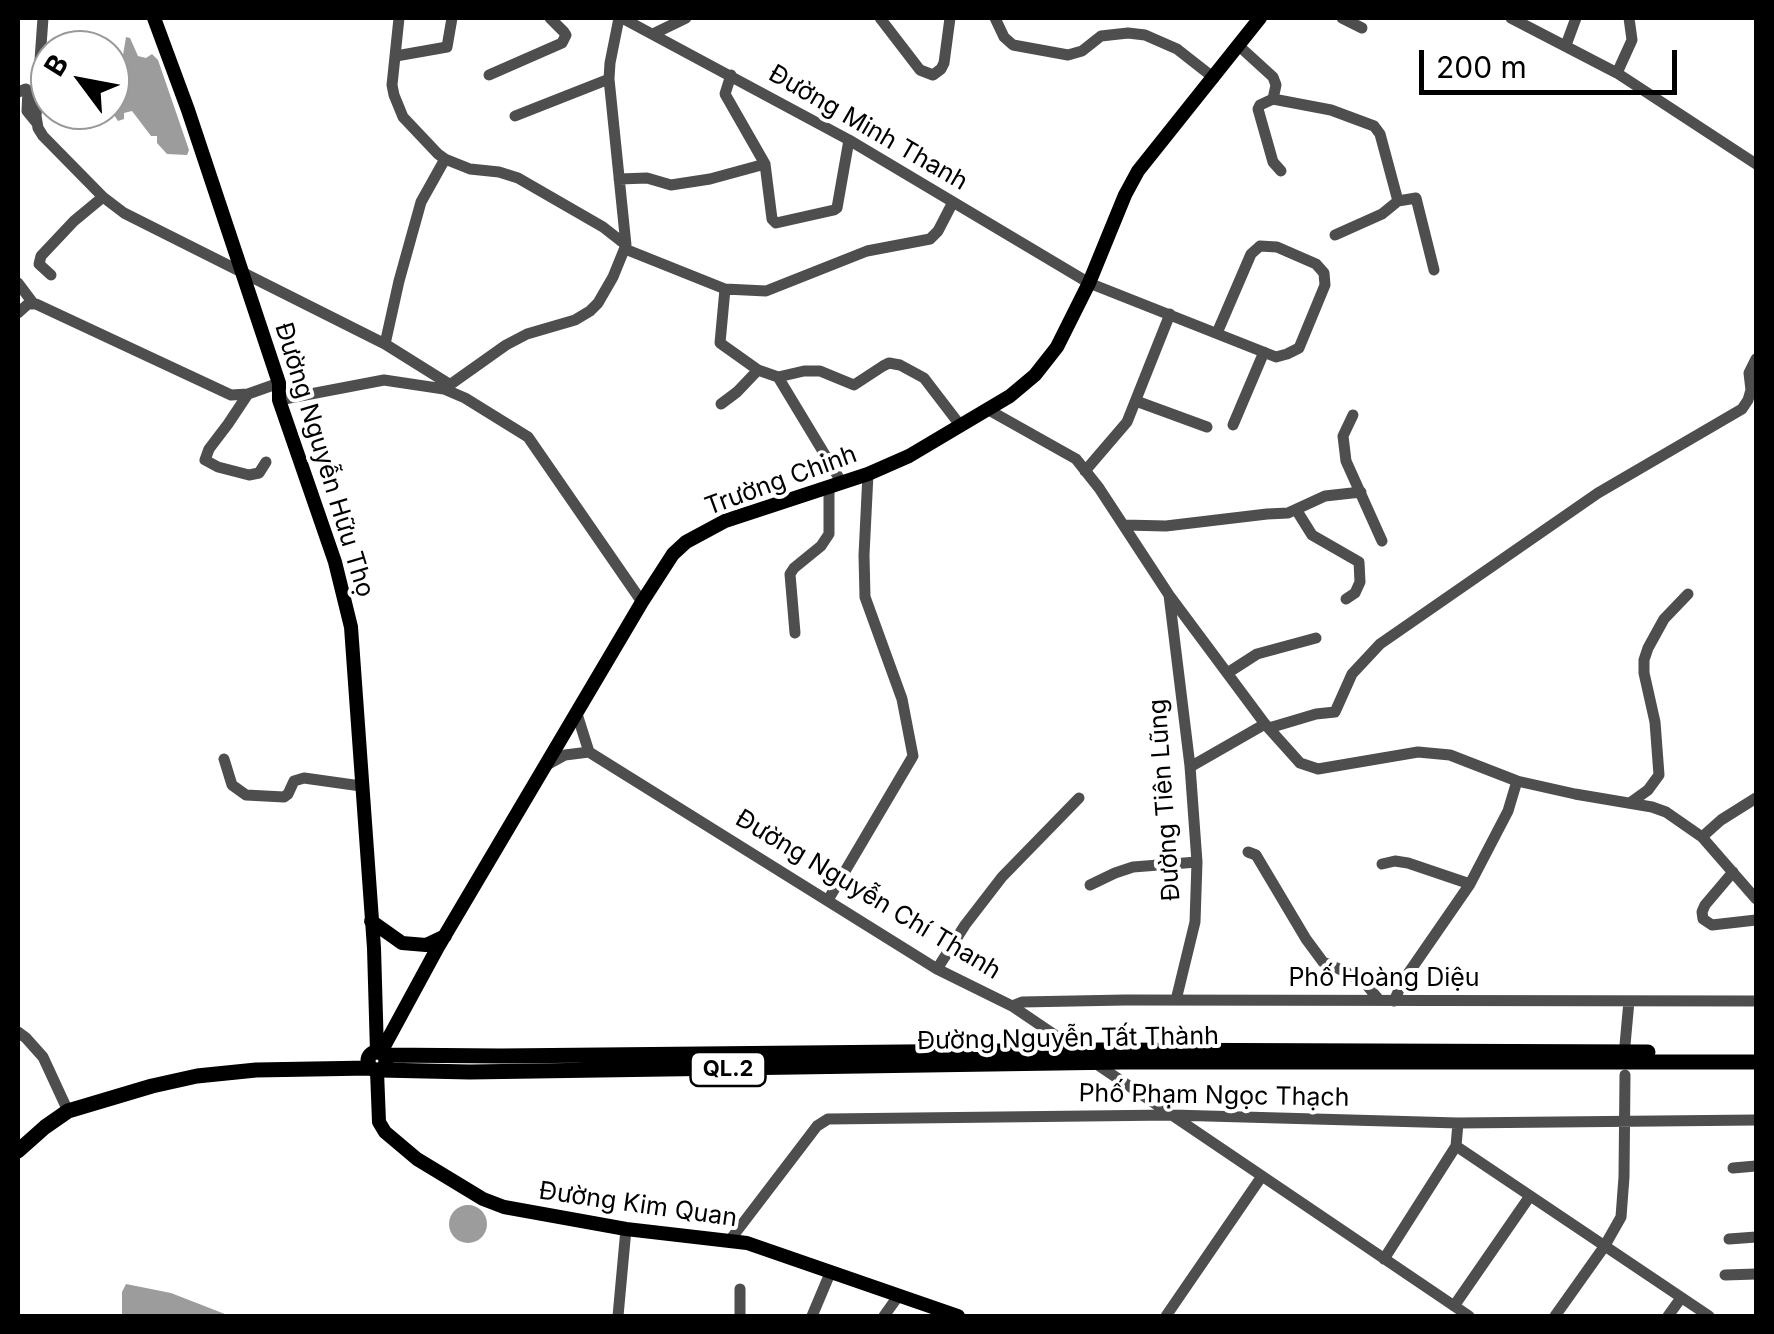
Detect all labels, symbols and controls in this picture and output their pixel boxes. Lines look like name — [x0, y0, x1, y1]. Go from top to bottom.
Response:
north arrow — [30, 30, 130, 130]
scale bar — [1424, 30, 1682, 92]
text: B — [37, 48, 76, 82]
text: 200 m — [1436, 49, 1527, 85]
street label: Đường Minh Thanh — [763, 59, 973, 197]
street label: Đường Nguyễn Hữu Thọ — [268, 319, 380, 601]
street label: Trường Chinh — [701, 440, 861, 522]
street label: Đường Tiên Lũng — [1143, 698, 1187, 902]
street label: Đường Nguyễn Chí Thanh — [730, 804, 1006, 986]
street label: Phố Hoàng Diệu — [1288, 963, 1480, 993]
street label: Đường Nguyễn Tất Thành — [917, 1021, 1219, 1057]
road number: QL.2 — [690, 1052, 766, 1086]
street label: Phố Phạm Ngọc Thạch — [1078, 1079, 1350, 1113]
street label: Đường Kim Quan — [537, 1176, 739, 1234]

